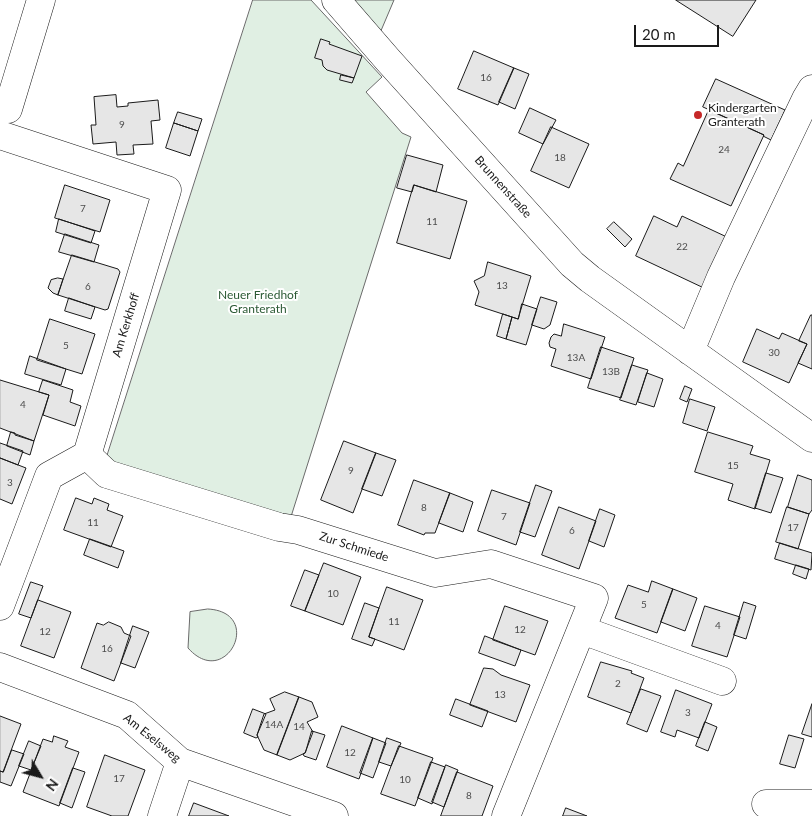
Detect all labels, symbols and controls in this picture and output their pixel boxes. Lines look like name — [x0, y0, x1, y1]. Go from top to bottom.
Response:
scale bar — [637, 15, 722, 47]
text: 20 m — [642, 25, 676, 43]
house number: 16 — [480, 72, 492, 84]
place label: Kindergarten Granterath — [708, 101, 777, 129]
marker: Kindergarten Granterath — [692, 109, 704, 121]
house number: 9 — [119, 119, 125, 131]
house number: 24 — [718, 144, 730, 156]
house number: 18 — [554, 152, 566, 164]
street label: Brunnenstraße — [472, 153, 534, 221]
house number: 7 — [80, 203, 86, 215]
house number: 11 — [426, 216, 438, 228]
house number: 22 — [676, 241, 688, 253]
house number: 13 — [496, 280, 508, 292]
house number: 6 — [85, 281, 91, 293]
park label: Neuer Friedhof Granterath — [218, 288, 298, 316]
street label: Am Kerkhoff — [109, 291, 143, 359]
house number: 5 — [63, 340, 69, 352]
house number: 30 — [768, 347, 780, 359]
house number: 13A — [567, 352, 585, 364]
house number: 13B — [602, 366, 620, 378]
house number: 4 — [20, 399, 26, 411]
house number: 15 — [727, 460, 739, 472]
house number: 9 — [348, 465, 354, 477]
house number: 3 — [7, 477, 13, 489]
house number: 8 — [421, 502, 427, 514]
house number: 7 — [501, 511, 507, 523]
house number: 11 — [87, 517, 99, 529]
house number: 17 — [787, 522, 799, 534]
house number: 6 — [569, 525, 575, 537]
street label: Zur Schmiede — [317, 529, 391, 565]
house number: 10 — [327, 588, 339, 600]
house number: 5 — [641, 599, 647, 611]
house number: 11 — [388, 616, 400, 628]
house number: 4 — [715, 620, 721, 632]
house number: 12 — [514, 624, 526, 636]
house number: 12 — [39, 626, 51, 638]
house number: 16 — [101, 643, 113, 655]
house number: 2 — [615, 678, 621, 690]
house number: 13 — [494, 689, 506, 701]
house number: 3 — [685, 707, 691, 719]
street label: Am Eselsweg — [121, 711, 183, 765]
house number: 14A — [265, 719, 283, 731]
house number: 14 — [293, 721, 305, 733]
house number: 12 — [344, 747, 356, 759]
north arrow — [15, 751, 65, 801]
house number: 17 — [113, 773, 125, 785]
house number: 10 — [399, 774, 411, 786]
text: N — [42, 776, 62, 795]
house number: 8 — [466, 790, 472, 802]

